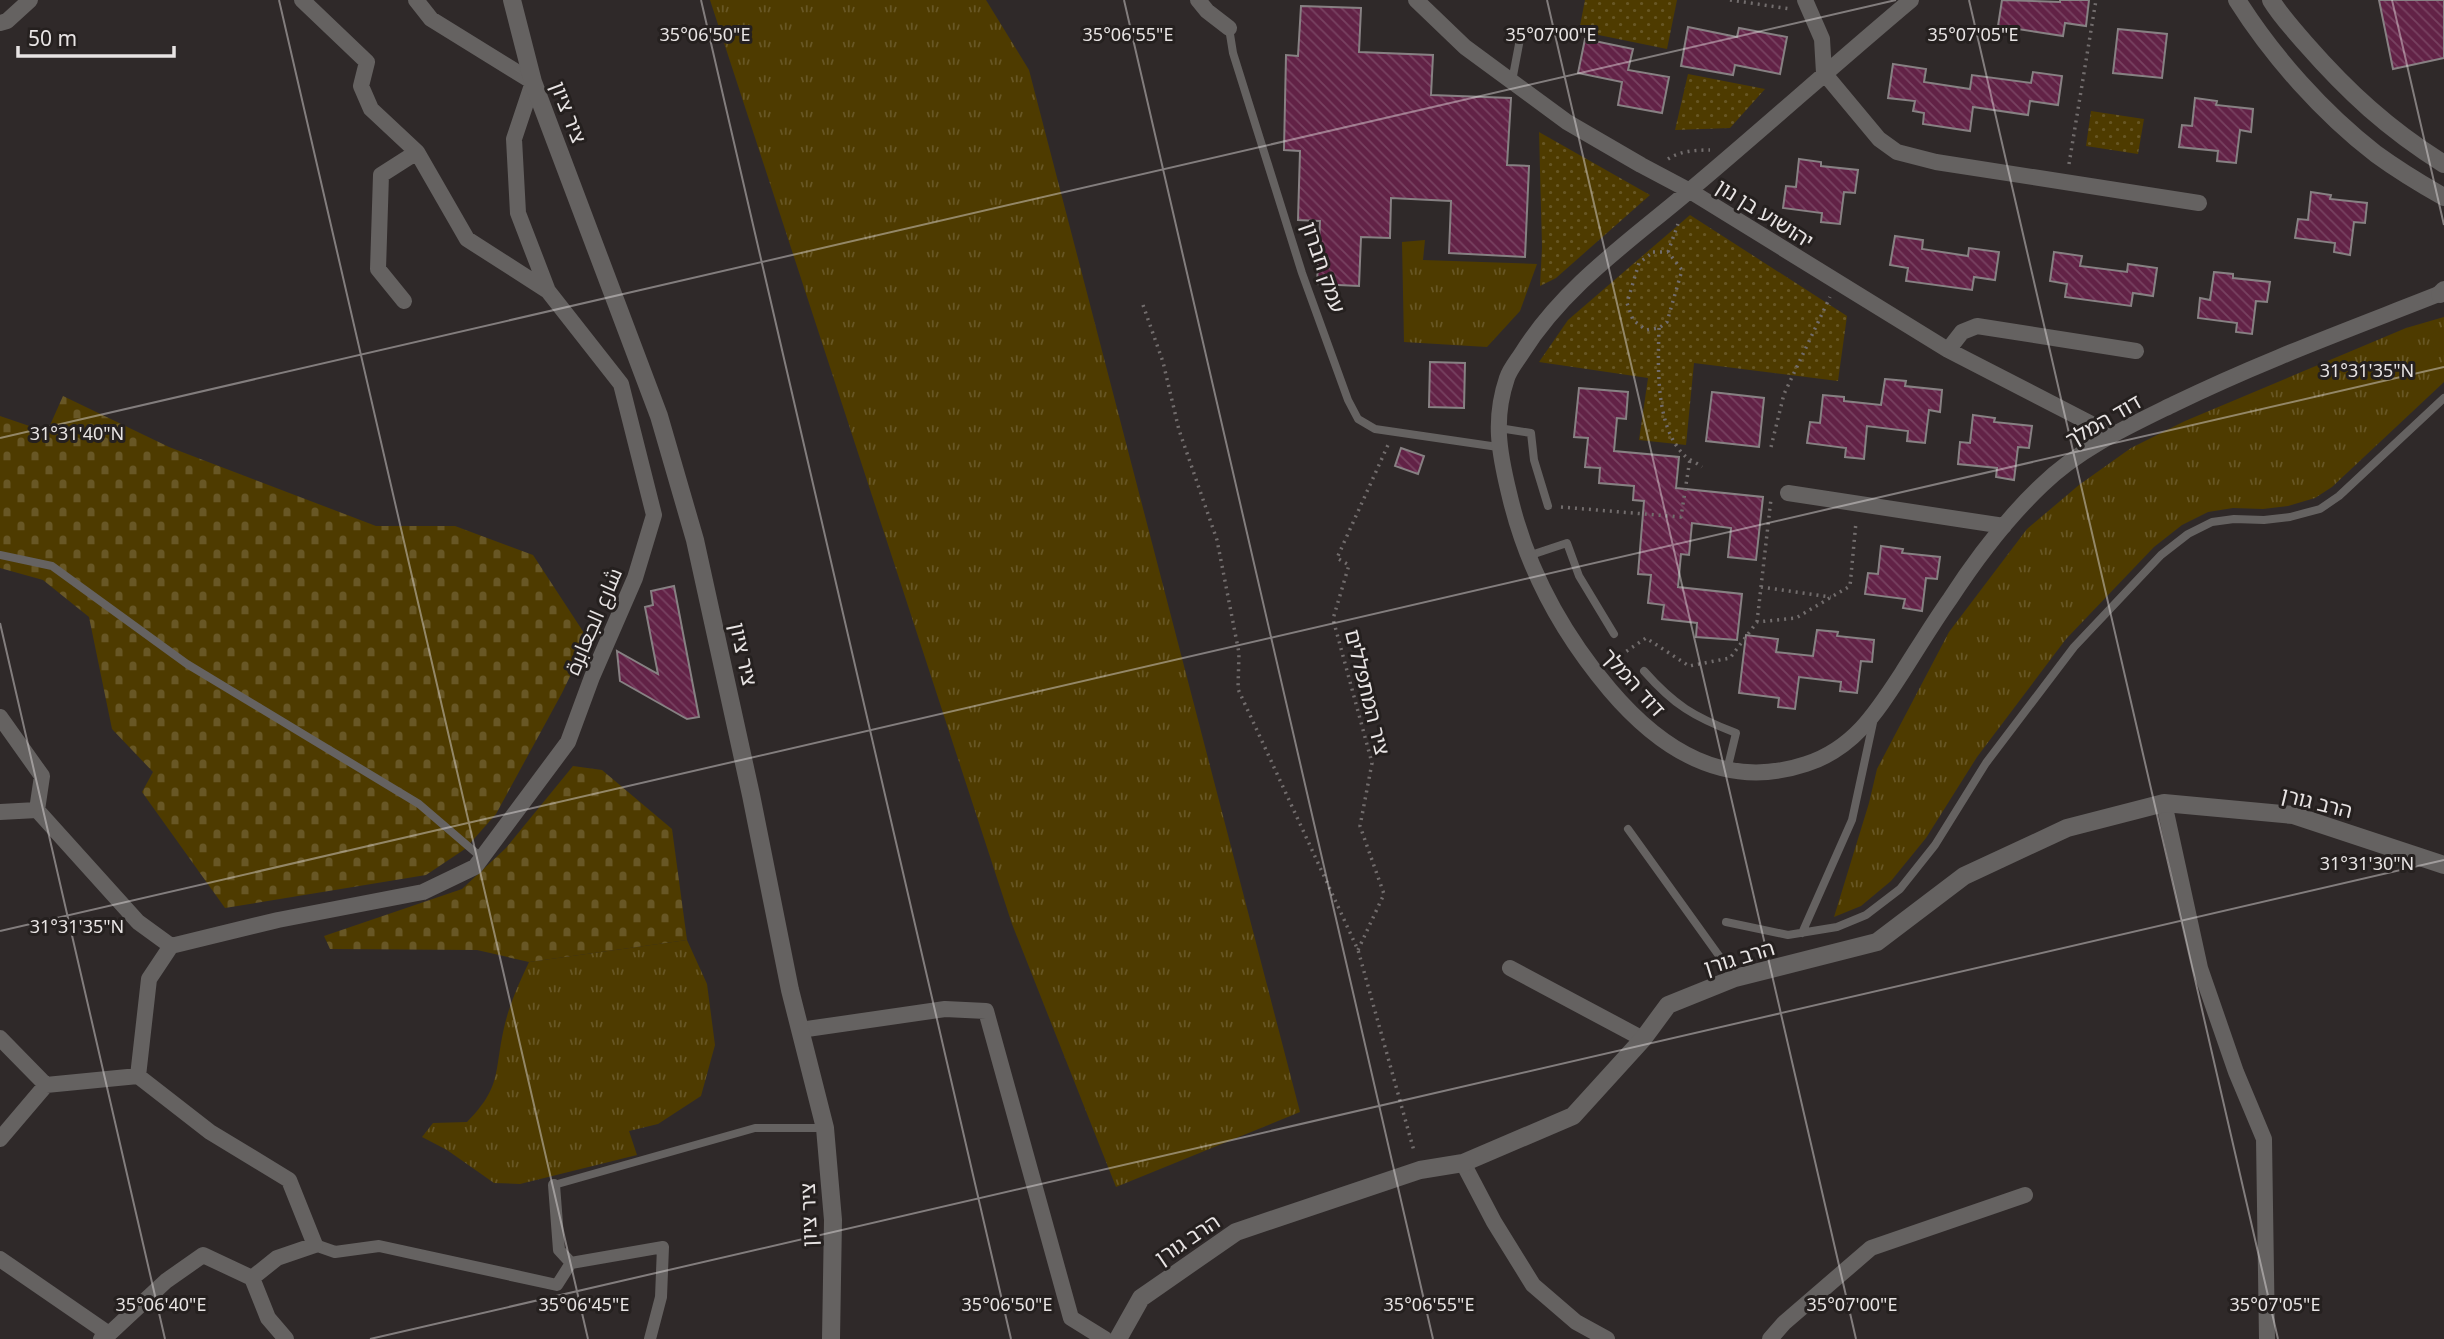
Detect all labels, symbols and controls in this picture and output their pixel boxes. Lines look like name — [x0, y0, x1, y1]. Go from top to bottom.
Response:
scale bar — [18, 14, 173, 58]
text: 35°06'50"E — [660, 22, 750, 46]
text: 35°06'55"E — [1083, 22, 1173, 46]
text: 35°07'00"E — [1506, 22, 1596, 46]
text: 35°07'05"E — [1928, 22, 2018, 46]
text: 50 m — [28, 24, 77, 52]
street label: ציר ציון — [544, 77, 594, 147]
street label: יהושוע בן נון — [1711, 172, 1819, 254]
street label: עמק חברון — [1295, 218, 1353, 316]
text: 31°31'35"N — [2320, 358, 2414, 382]
street label: דוד המלך — [2060, 387, 2146, 453]
text: 31°31'40"N — [30, 421, 124, 445]
street label: شارع الجعابرة — [558, 563, 629, 679]
street label: ציר ציון — [724, 620, 764, 688]
street label: ציר המתפללים — [1339, 626, 1397, 758]
street label: דוד המלך — [1596, 642, 1672, 722]
street label: הרב גורן — [2278, 780, 2356, 824]
text: 31°31'30"N — [2320, 851, 2414, 875]
text: 31°31'35"N — [30, 914, 124, 938]
street label: הרב גורן — [1700, 933, 1778, 981]
street label: ציר ציון — [793, 1182, 823, 1248]
street label: הרב גורן — [1149, 1207, 1225, 1271]
text: 35°06'40"E — [116, 1292, 206, 1316]
text: 35°06'45"E — [539, 1292, 629, 1316]
text: 35°06'50"E — [962, 1292, 1052, 1316]
text: 35°06'55"E — [1384, 1292, 1474, 1316]
text: 35°07'00"E — [1807, 1292, 1897, 1316]
text: 35°07'05"E — [2230, 1292, 2320, 1316]

